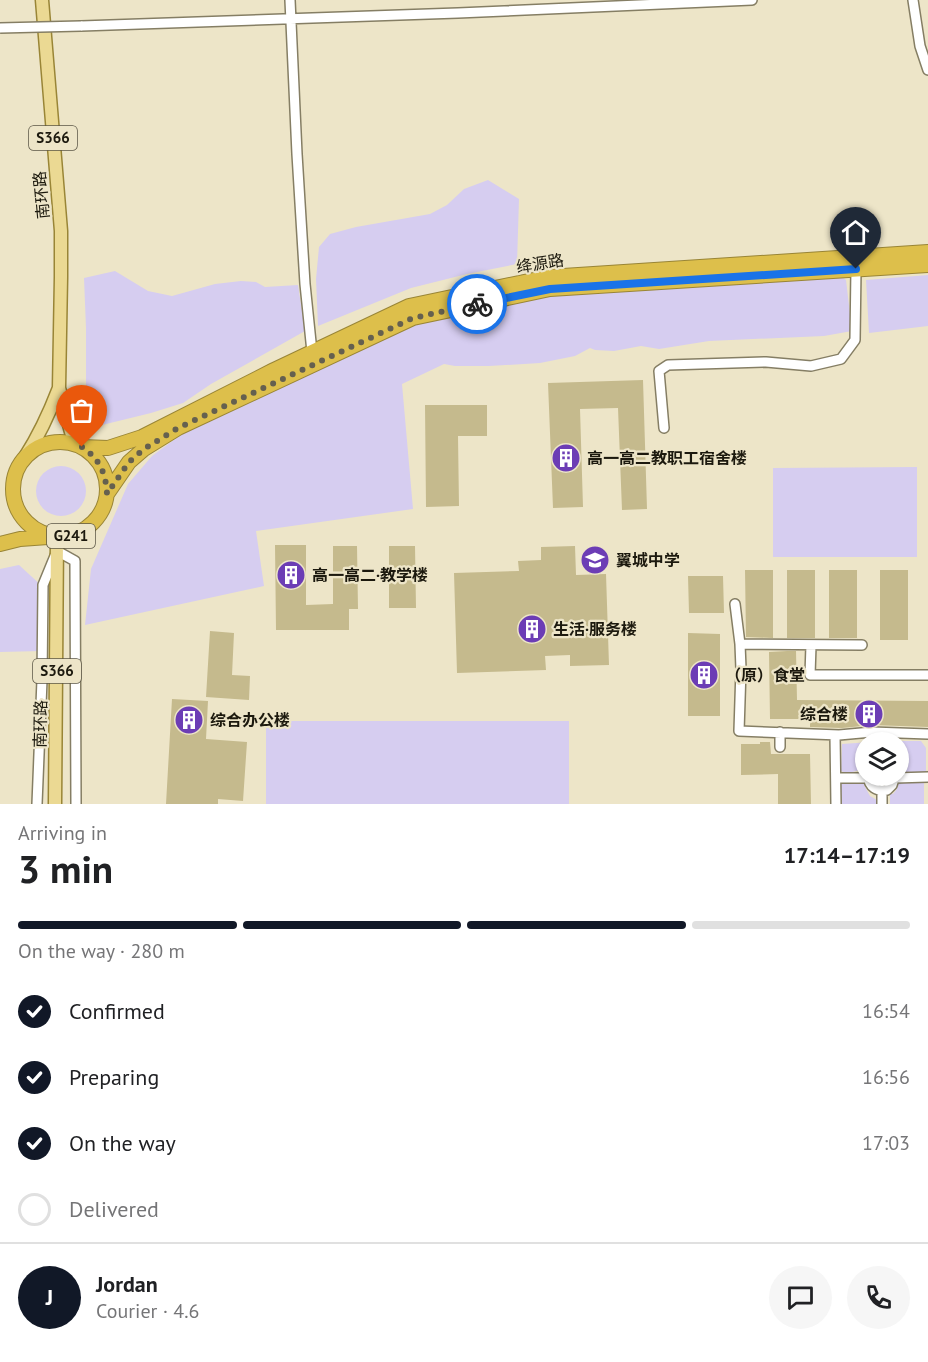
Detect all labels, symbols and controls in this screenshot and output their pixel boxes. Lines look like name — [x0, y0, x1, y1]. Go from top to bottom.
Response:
road number: S366 — [29, 126, 77, 150]
street label: 南环路 — [29, 170, 53, 220]
pin — [830, 207, 881, 269]
icon: home — [839, 216, 872, 249]
street label: 绛源路 — [515, 249, 565, 277]
courier — [447, 274, 507, 334]
icon: bike — [461, 288, 494, 321]
pin — [56, 385, 107, 447]
icon: bag — [65, 394, 98, 427]
building icon: 高一高二教职工宿舍楼 — [550, 442, 582, 474]
place label: 高一高二教职工宿舍楼 — [587, 448, 747, 468]
road number: G241 — [47, 524, 95, 548]
school or university icon: 翼城中学 — [579, 544, 611, 576]
place label: 翼城中学 — [616, 550, 680, 570]
building icon: 高一高二·教学楼 — [275, 559, 307, 591]
place label: 高一高二·教学楼 — [312, 565, 428, 585]
building icon: 生活·服务楼 — [516, 613, 548, 645]
place label: 生活·服务楼 — [553, 619, 637, 639]
road number: S366 — [33, 659, 81, 683]
building icon: （原）食堂 — [688, 659, 720, 691]
place label: （原）食堂 — [725, 665, 805, 685]
building icon: 综合楼 — [853, 698, 885, 730]
street label: 南环路 — [30, 700, 50, 748]
building icon: 综合办公楼 — [173, 704, 205, 736]
place label: 综合楼 — [800, 704, 848, 724]
place label: 综合办公楼 — [210, 710, 290, 730]
map controls — [855, 732, 909, 786]
button: layers — [855, 732, 909, 786]
text: Arriving in — [18, 820, 107, 846]
text: 17:14–17:19 — [784, 841, 910, 869]
text: 3 min — [18, 843, 113, 894]
text: On the way · 280 m — [18, 938, 185, 964]
icon: check — [18, 995, 51, 1028]
text: Confirmed — [69, 997, 165, 1025]
text: 16:54 — [862, 998, 910, 1024]
icon: check — [18, 1061, 51, 1094]
text: Preparing — [69, 1063, 159, 1091]
text: 16:56 — [862, 1064, 910, 1090]
icon: check — [18, 1127, 51, 1160]
text: On the way — [69, 1129, 176, 1157]
text: 17:03 — [862, 1130, 910, 1156]
text: Delivered — [69, 1195, 159, 1223]
button: chat — [769, 1266, 832, 1329]
button: phone — [847, 1266, 910, 1329]
text: Jordan — [96, 1270, 158, 1298]
text: J — [46, 1283, 53, 1311]
text: Courier · 4.6 — [96, 1298, 199, 1324]

